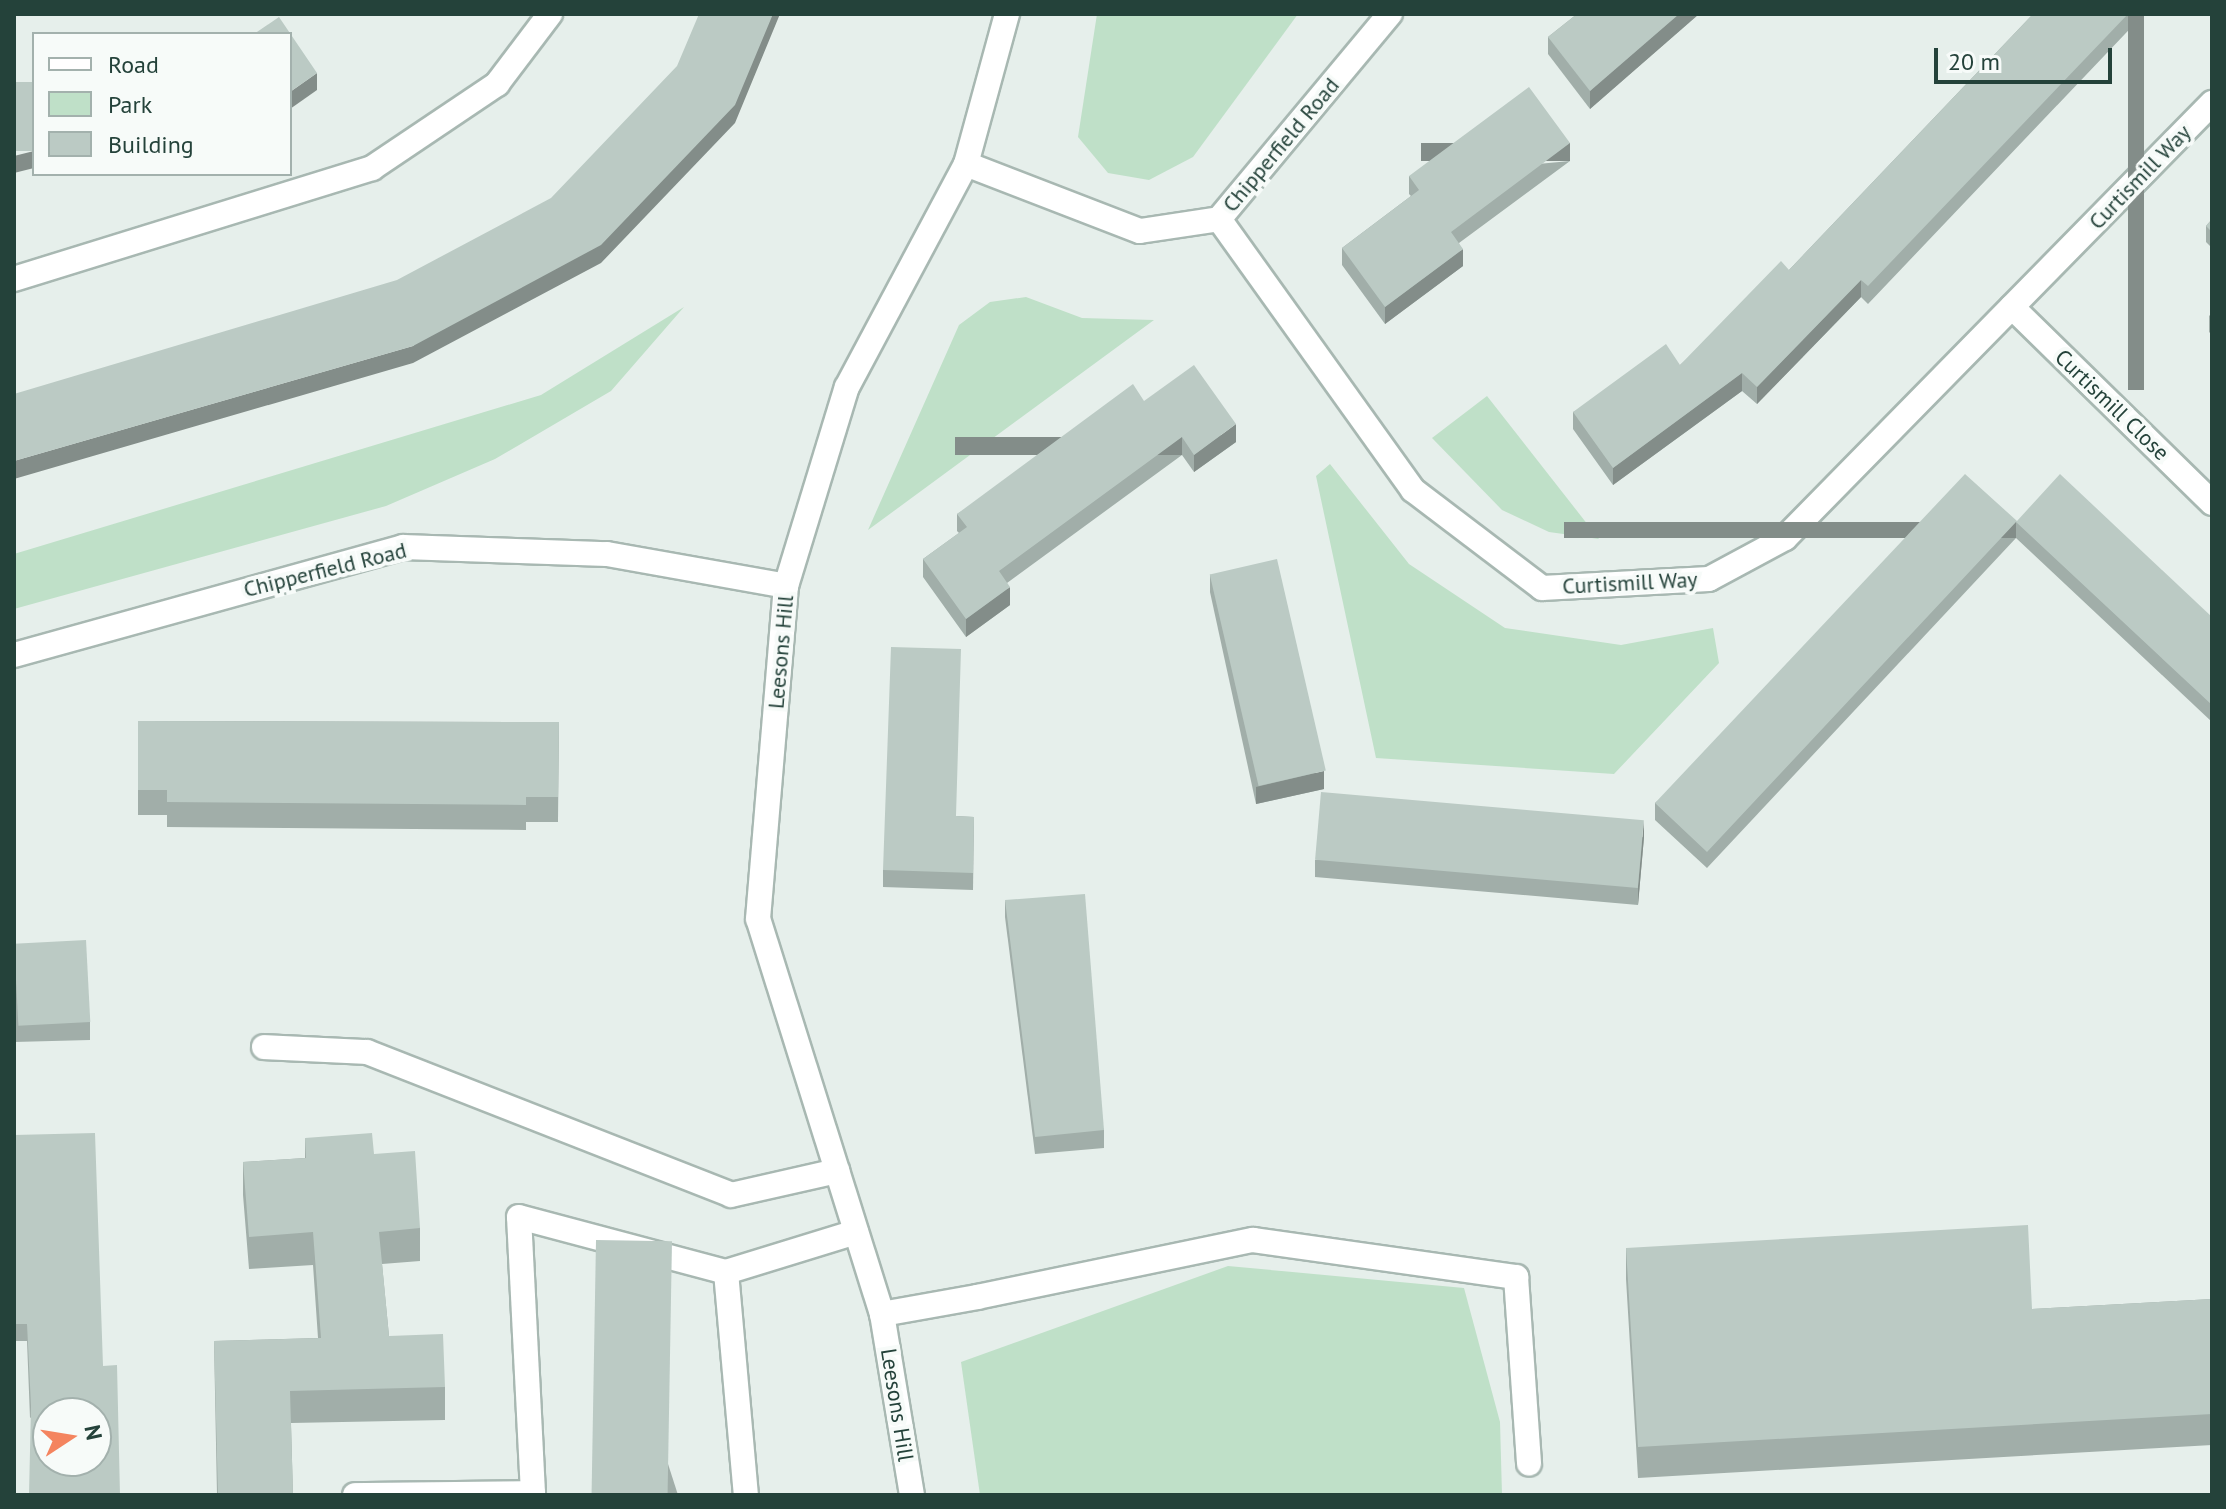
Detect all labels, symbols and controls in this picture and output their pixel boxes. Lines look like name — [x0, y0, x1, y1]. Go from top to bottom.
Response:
legend — [32, 32, 292, 176]
scale bar — [1938, 32, 2116, 82]
text: 20 m — [1948, 46, 2000, 77]
text: Road — [108, 49, 159, 80]
street label: Chipperfield Road — [1217, 73, 1345, 217]
text: Park — [108, 89, 152, 120]
street label: Curtismill Way — [2083, 119, 2197, 235]
text: Building — [108, 129, 194, 160]
street label: Curtismill Close — [2049, 344, 2175, 466]
street label: Chipperfield Road — [241, 537, 409, 603]
street label: Curtismill Way — [1562, 566, 1698, 600]
street label: Leesons Hill — [763, 594, 799, 710]
street label: Leesons Hill — [875, 1347, 919, 1463]
north arrow — [32, 1397, 112, 1477]
text: N — [78, 1422, 109, 1442]

